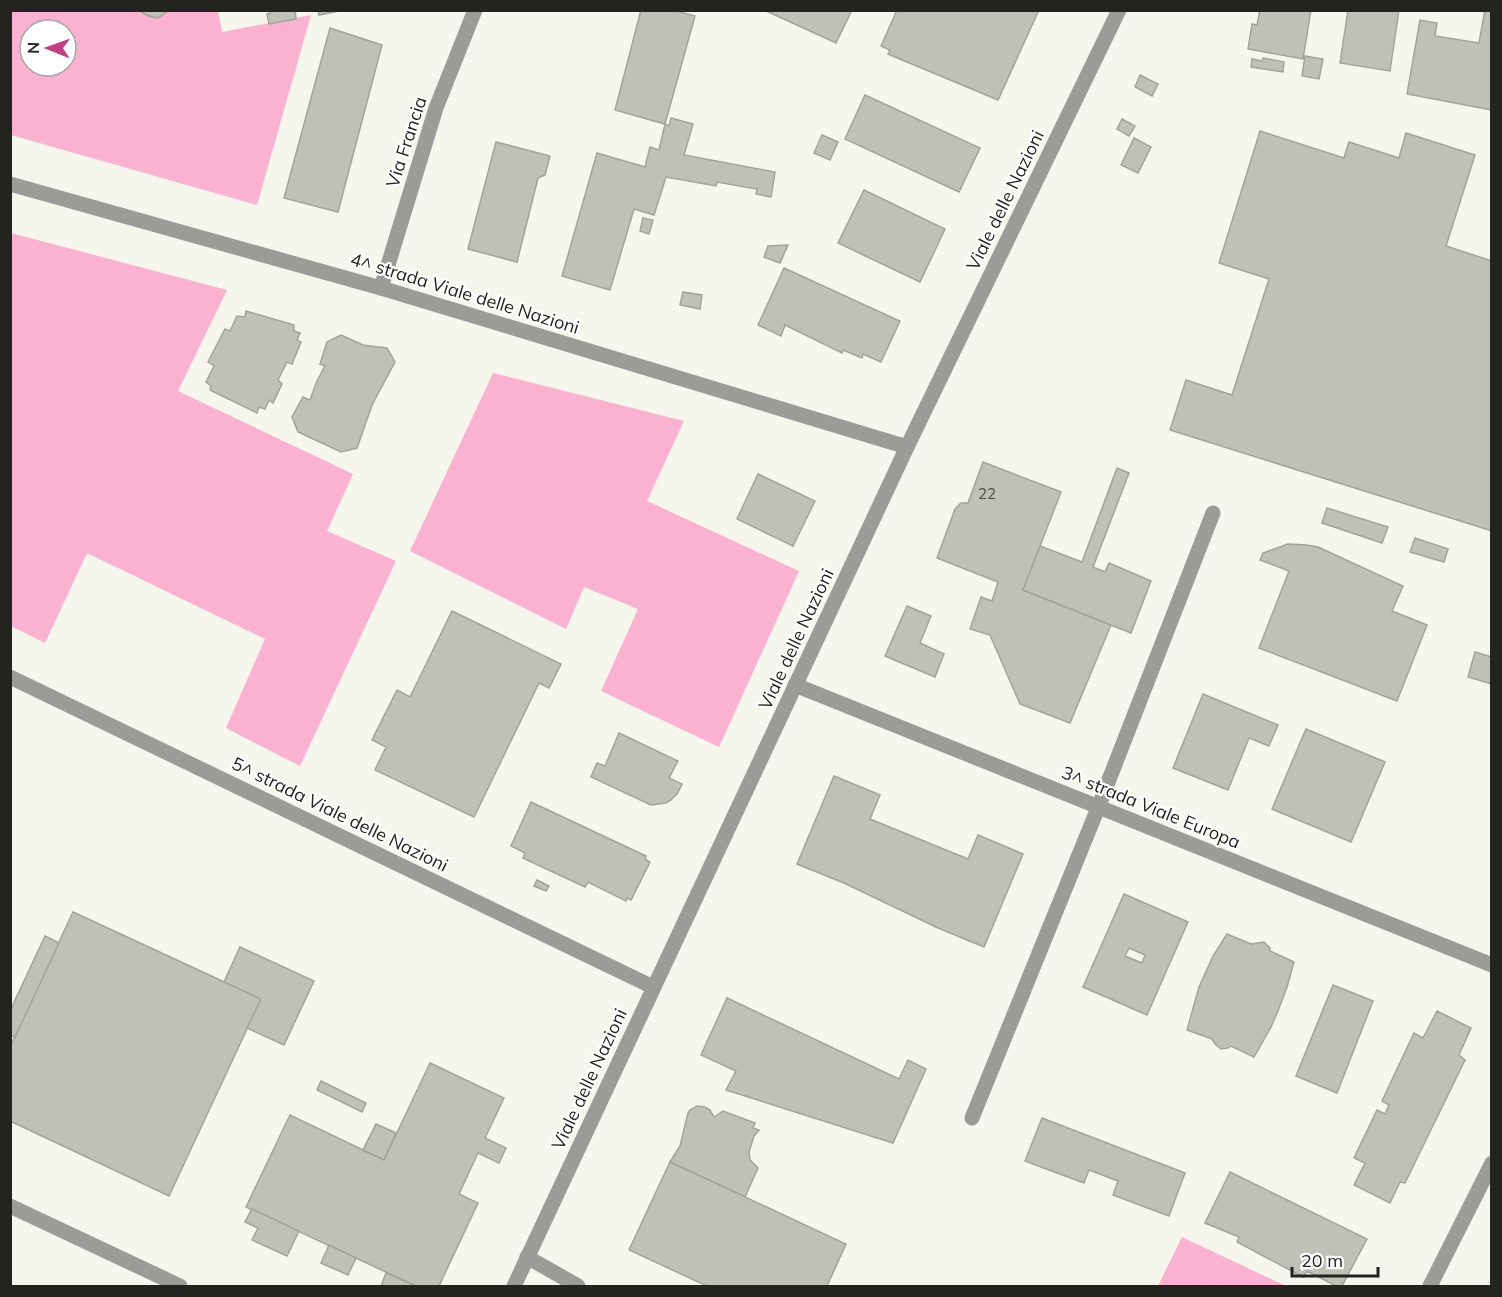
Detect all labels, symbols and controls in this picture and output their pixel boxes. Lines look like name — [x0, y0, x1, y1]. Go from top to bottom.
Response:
north arrow — [18, 18, 78, 78]
text: N — [23, 42, 43, 54]
street label: Via Francia — [381, 94, 431, 190]
street label: Viale delle Nazioni — [961, 126, 1049, 274]
street label: 4^ strada Viale delle Nazioni — [348, 247, 582, 339]
house number: 22 — [978, 484, 996, 503]
street label: Viale delle Nazioni — [753, 565, 839, 713]
street label: 5^ strada Viale delle Nazioni — [228, 751, 452, 877]
street label: 3^ strada Viale Europa — [1058, 761, 1244, 853]
street label: Viale delle Nazioni — [546, 1005, 632, 1153]
scale bar — [1292, 1240, 1378, 1278]
text: 20 m — [1301, 1249, 1343, 1272]

